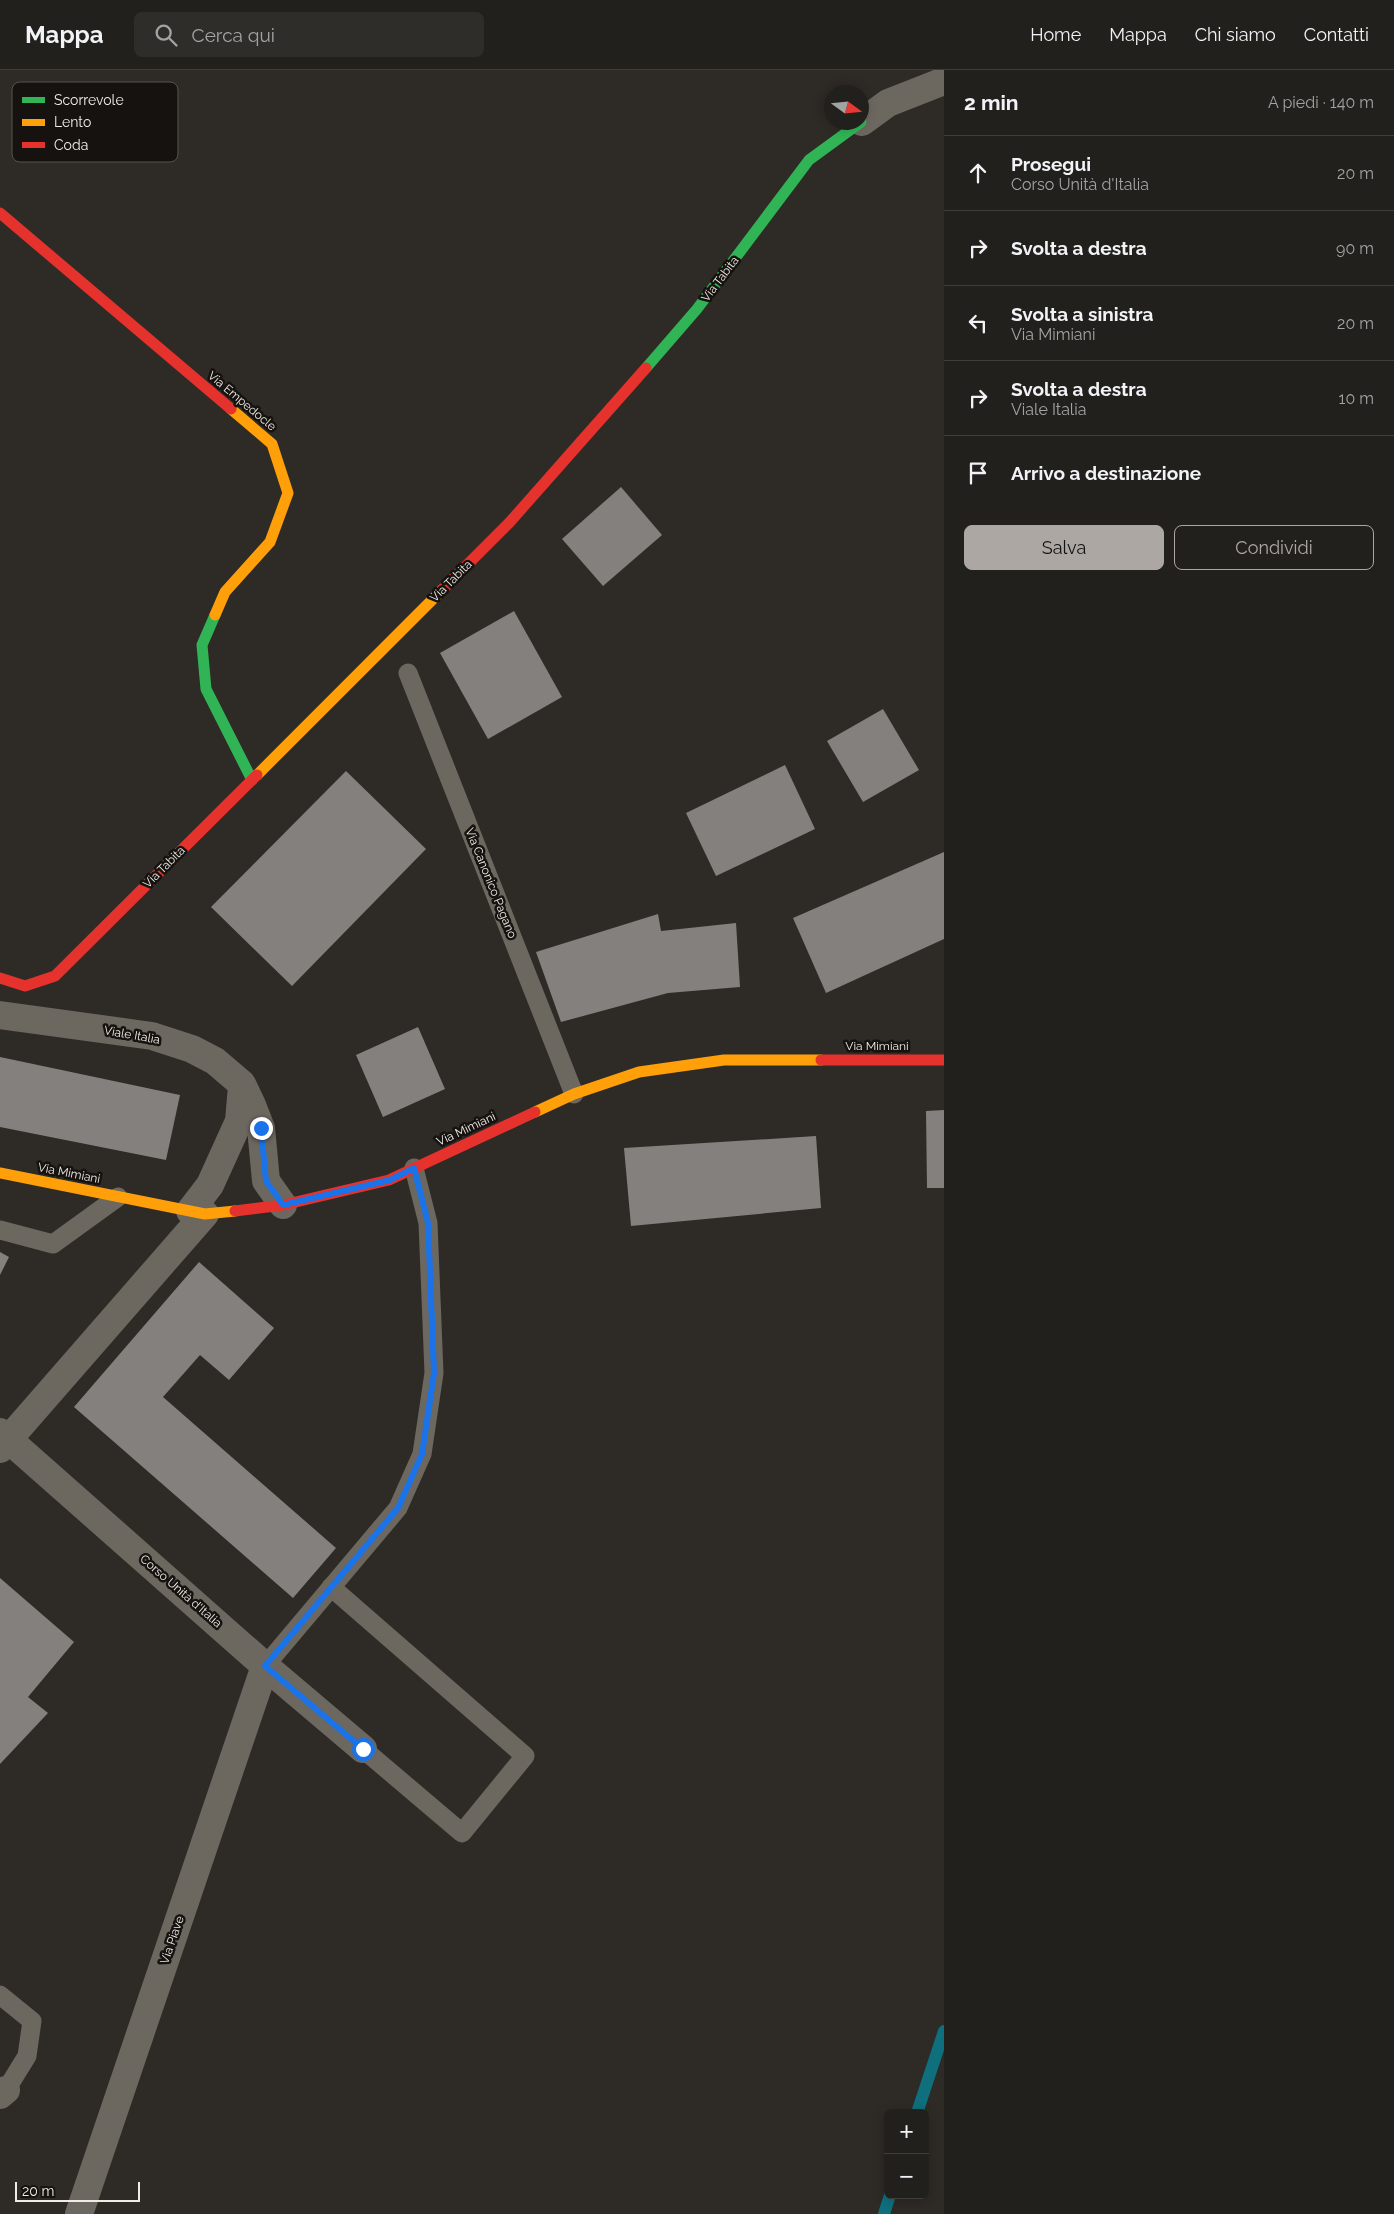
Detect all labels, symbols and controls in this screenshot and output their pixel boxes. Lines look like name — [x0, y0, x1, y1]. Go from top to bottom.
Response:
search box — [134, 12, 484, 57]
text: Mappa — [25, 20, 104, 49]
icon: search — [152, 21, 180, 49]
text: Cerca qui — [192, 24, 275, 46]
text: Home — [1030, 24, 1081, 45]
text: Mappa — [1109, 24, 1167, 45]
text: Chi siamo — [1195, 24, 1276, 45]
text: Contatti — [1304, 24, 1369, 45]
legend — [12, 82, 178, 162]
north arrow — [824, 85, 869, 130]
text: 2 min — [964, 90, 1018, 115]
text: Scorrevole — [54, 92, 124, 108]
text: A piedi · 140 m — [1268, 93, 1374, 112]
text: Lento — [54, 114, 91, 130]
text: Coda — [54, 137, 88, 153]
text: Prosegui — [1011, 153, 1091, 175]
icon: ahead — [964, 159, 992, 187]
text: 20 m — [1337, 164, 1374, 183]
text: Corso Unità d'Italia — [1011, 175, 1149, 194]
icon: right — [964, 234, 992, 262]
text: Svolta a destra — [1011, 237, 1147, 259]
text: 90 m — [1336, 239, 1374, 258]
street label: Via Tabita — [698, 254, 742, 304]
text: Svolta a sinistra — [1011, 303, 1153, 325]
icon: left — [964, 309, 992, 337]
text: 20 m — [1337, 314, 1374, 333]
text: Via Mimiani — [1011, 325, 1095, 344]
street label: Via Empedocle — [205, 368, 279, 434]
text: Svolta a destra — [1011, 378, 1147, 400]
icon: right — [964, 384, 992, 412]
text: 10 m — [1339, 389, 1374, 408]
text: Viale Italia — [1011, 400, 1086, 419]
icon: arrive — [964, 459, 992, 487]
text: Arrivo a destinazione — [1011, 462, 1201, 484]
button: Salva — [964, 525, 1164, 570]
button: Condividi — [1174, 525, 1374, 570]
street label: Via Tabita — [427, 557, 475, 605]
street label: Via Canonico Pagano — [462, 826, 520, 940]
street label: Via Tabita — [140, 843, 188, 891]
street label: Viale Italia — [103, 1023, 161, 1047]
street label: Via Mimiani — [845, 1039, 909, 1053]
street label: Via Mimiani — [434, 1109, 498, 1149]
route end — [250, 1117, 273, 1140]
street label: Via Mimiani — [37, 1160, 101, 1186]
street label: Corso Unità d'Italia — [137, 1552, 225, 1630]
route start — [352, 1738, 375, 1761]
street label: Via Piave — [157, 1914, 187, 1966]
map controls — [884, 2109, 929, 2199]
button: + — [884, 2109, 929, 2154]
button: − — [884, 2154, 929, 2199]
scale bar — [15, 2179, 140, 2202]
text: 20 m — [22, 2183, 54, 2199]

